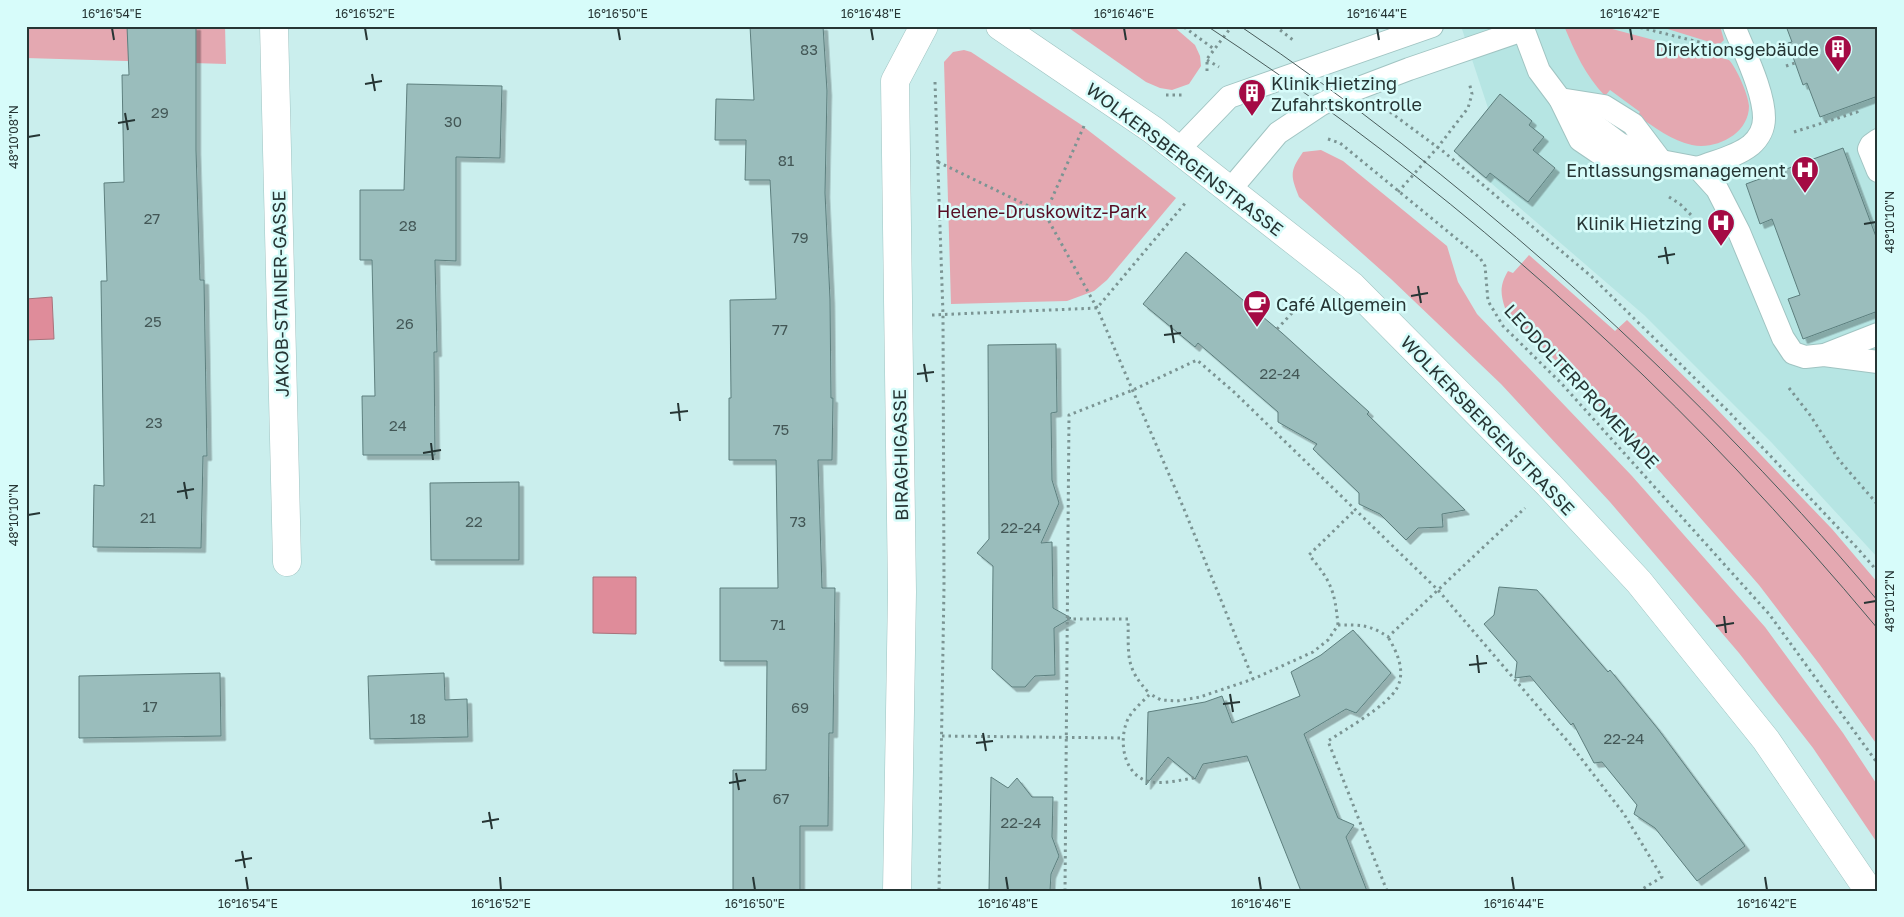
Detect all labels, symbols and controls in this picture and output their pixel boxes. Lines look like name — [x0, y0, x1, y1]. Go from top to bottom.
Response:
text: 16°16'54"E — [82, 6, 142, 21]
text: 16°16'52"E — [335, 6, 395, 21]
text: 16°16'50"E — [588, 6, 648, 21]
text: 16°16'48"E — [841, 6, 901, 21]
text: 16°16'46"E — [1094, 6, 1154, 21]
text: 16°16'44"E — [1347, 6, 1407, 21]
text: 16°16'42"E — [1600, 6, 1660, 21]
building icon: Direktionsgebäude — [1823, 34, 1853, 73]
place label: Direktionsgebäude — [1655, 38, 1819, 60]
house number: 83 — [800, 40, 818, 58]
place label: Klinik Hietzing Zufahrtskontrolle — [1271, 72, 1422, 115]
street label: WOLKERSBERGENSTRASSE — [1082, 78, 1288, 240]
building icon: Klinik Hietzing Zufahrtskontrolle — [1237, 78, 1267, 117]
house number: 29 — [151, 103, 169, 121]
text: 48°10'08"N — [6, 105, 21, 169]
house number: 30 — [444, 112, 462, 130]
house number: 81 — [778, 151, 794, 169]
hospital icon: Entlassungsmanagement — [1790, 155, 1820, 194]
place label: Entlassungsmanagement — [1566, 159, 1786, 181]
street label: JAKOB-STAINER-GASSE — [267, 191, 293, 397]
text: 48°10'10"N — [1882, 191, 1897, 253]
park label: Helene-Druskowitz-Park — [937, 200, 1147, 222]
hospital icon: Klinik Hietzing — [1706, 208, 1736, 247]
house number: 27 — [144, 209, 160, 227]
place label: Klinik Hietzing — [1576, 212, 1702, 234]
house number: 28 — [399, 216, 417, 234]
house number: 79 — [791, 228, 809, 246]
cafe icon: Café Allgemein — [1242, 289, 1272, 328]
place label: Café Allgemein — [1276, 293, 1407, 315]
street label: LEODOLTERPROMENADE — [1500, 299, 1664, 473]
house number: 25 — [144, 312, 162, 330]
house number: 26 — [396, 314, 414, 332]
house number: 77 — [772, 320, 788, 338]
street label: WOLKERSBERGENSTRASSE — [1396, 331, 1580, 519]
house number: 22-24 — [1260, 364, 1300, 382]
street label: BIRAGHIGASSE — [888, 389, 912, 521]
house number: 23 — [145, 413, 163, 431]
house number: 24 — [389, 416, 407, 434]
house number: 75 — [773, 420, 789, 438]
text: 48°10'10"N — [6, 484, 21, 546]
house number: 21 — [140, 508, 156, 526]
house number: 22 — [465, 512, 483, 530]
house number: 73 — [790, 512, 806, 530]
house number: 22-24 — [1001, 518, 1041, 536]
text: 48°10'12"N — [1882, 570, 1897, 632]
house number: 71 — [770, 615, 786, 633]
house number: 17 — [142, 697, 158, 715]
house number: 69 — [791, 698, 809, 716]
house number: 18 — [410, 709, 426, 727]
house number: 22-24 — [1604, 729, 1644, 747]
house number: 67 — [772, 789, 790, 807]
house number: 22-24 — [1001, 813, 1041, 831]
text: 16°16'54"E — [218, 896, 278, 911]
text: 16°16'52"E — [471, 896, 531, 911]
text: 16°16'50"E — [725, 896, 785, 911]
text: 16°16'48"E — [978, 896, 1038, 911]
text: 16°16'46"E — [1231, 896, 1291, 911]
text: 16°16'44"E — [1484, 896, 1544, 911]
text: 16°16'42"E — [1737, 896, 1797, 911]

